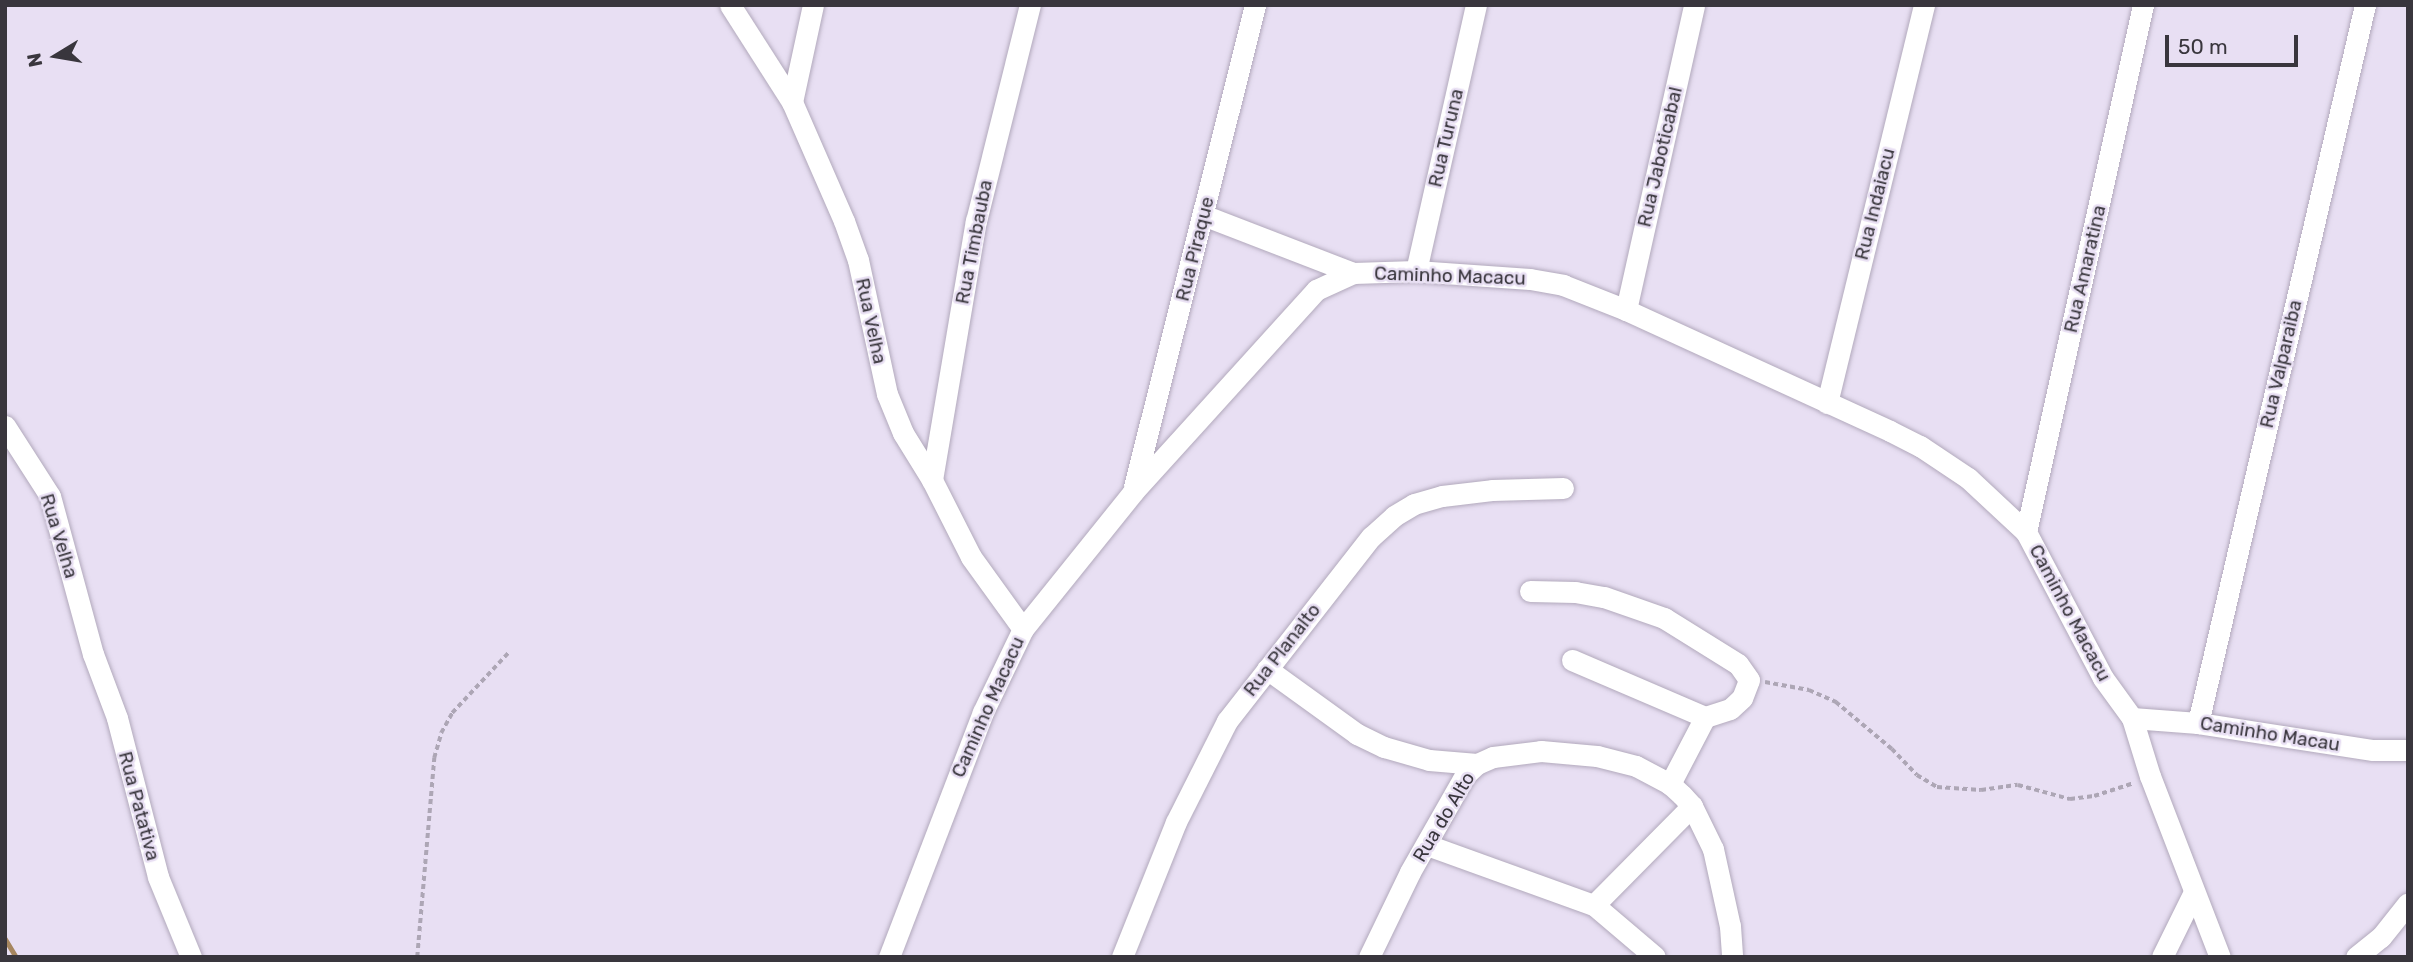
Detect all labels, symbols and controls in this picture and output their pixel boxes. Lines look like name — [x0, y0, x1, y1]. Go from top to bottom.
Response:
north arrow — [21, 21, 91, 91]
scale bar — [2168, 21, 2301, 65]
text: 50 m — [2178, 34, 2228, 59]
text: N — [22, 51, 47, 69]
street label: Rua Jaboticabal — [1633, 85, 1687, 229]
street label: Rua Turuna — [1424, 86, 1468, 190]
street label: Rua Indaiacu — [1850, 146, 1900, 262]
street label: Rua Timbauba — [951, 178, 997, 306]
street label: Rua Piraque — [1171, 194, 1219, 304]
street label: Rua Amaratina — [2059, 203, 2111, 335]
street label: Caminho Macacu — [1374, 262, 1526, 290]
street label: Rua Velha — [851, 276, 891, 366]
street label: Rua Valparaiba — [2255, 297, 2307, 431]
street label: Rua Velha — [35, 491, 83, 581]
street label: Caminho Macacu — [2024, 541, 2116, 685]
street label: Rua Planalto — [1239, 599, 1325, 701]
street label: Caminho Macacu — [947, 633, 1029, 781]
street label: Caminho Macau — [2198, 712, 2342, 756]
street label: Rua Patativa — [114, 749, 164, 863]
street label: Rua do Alto — [1408, 768, 1480, 866]

